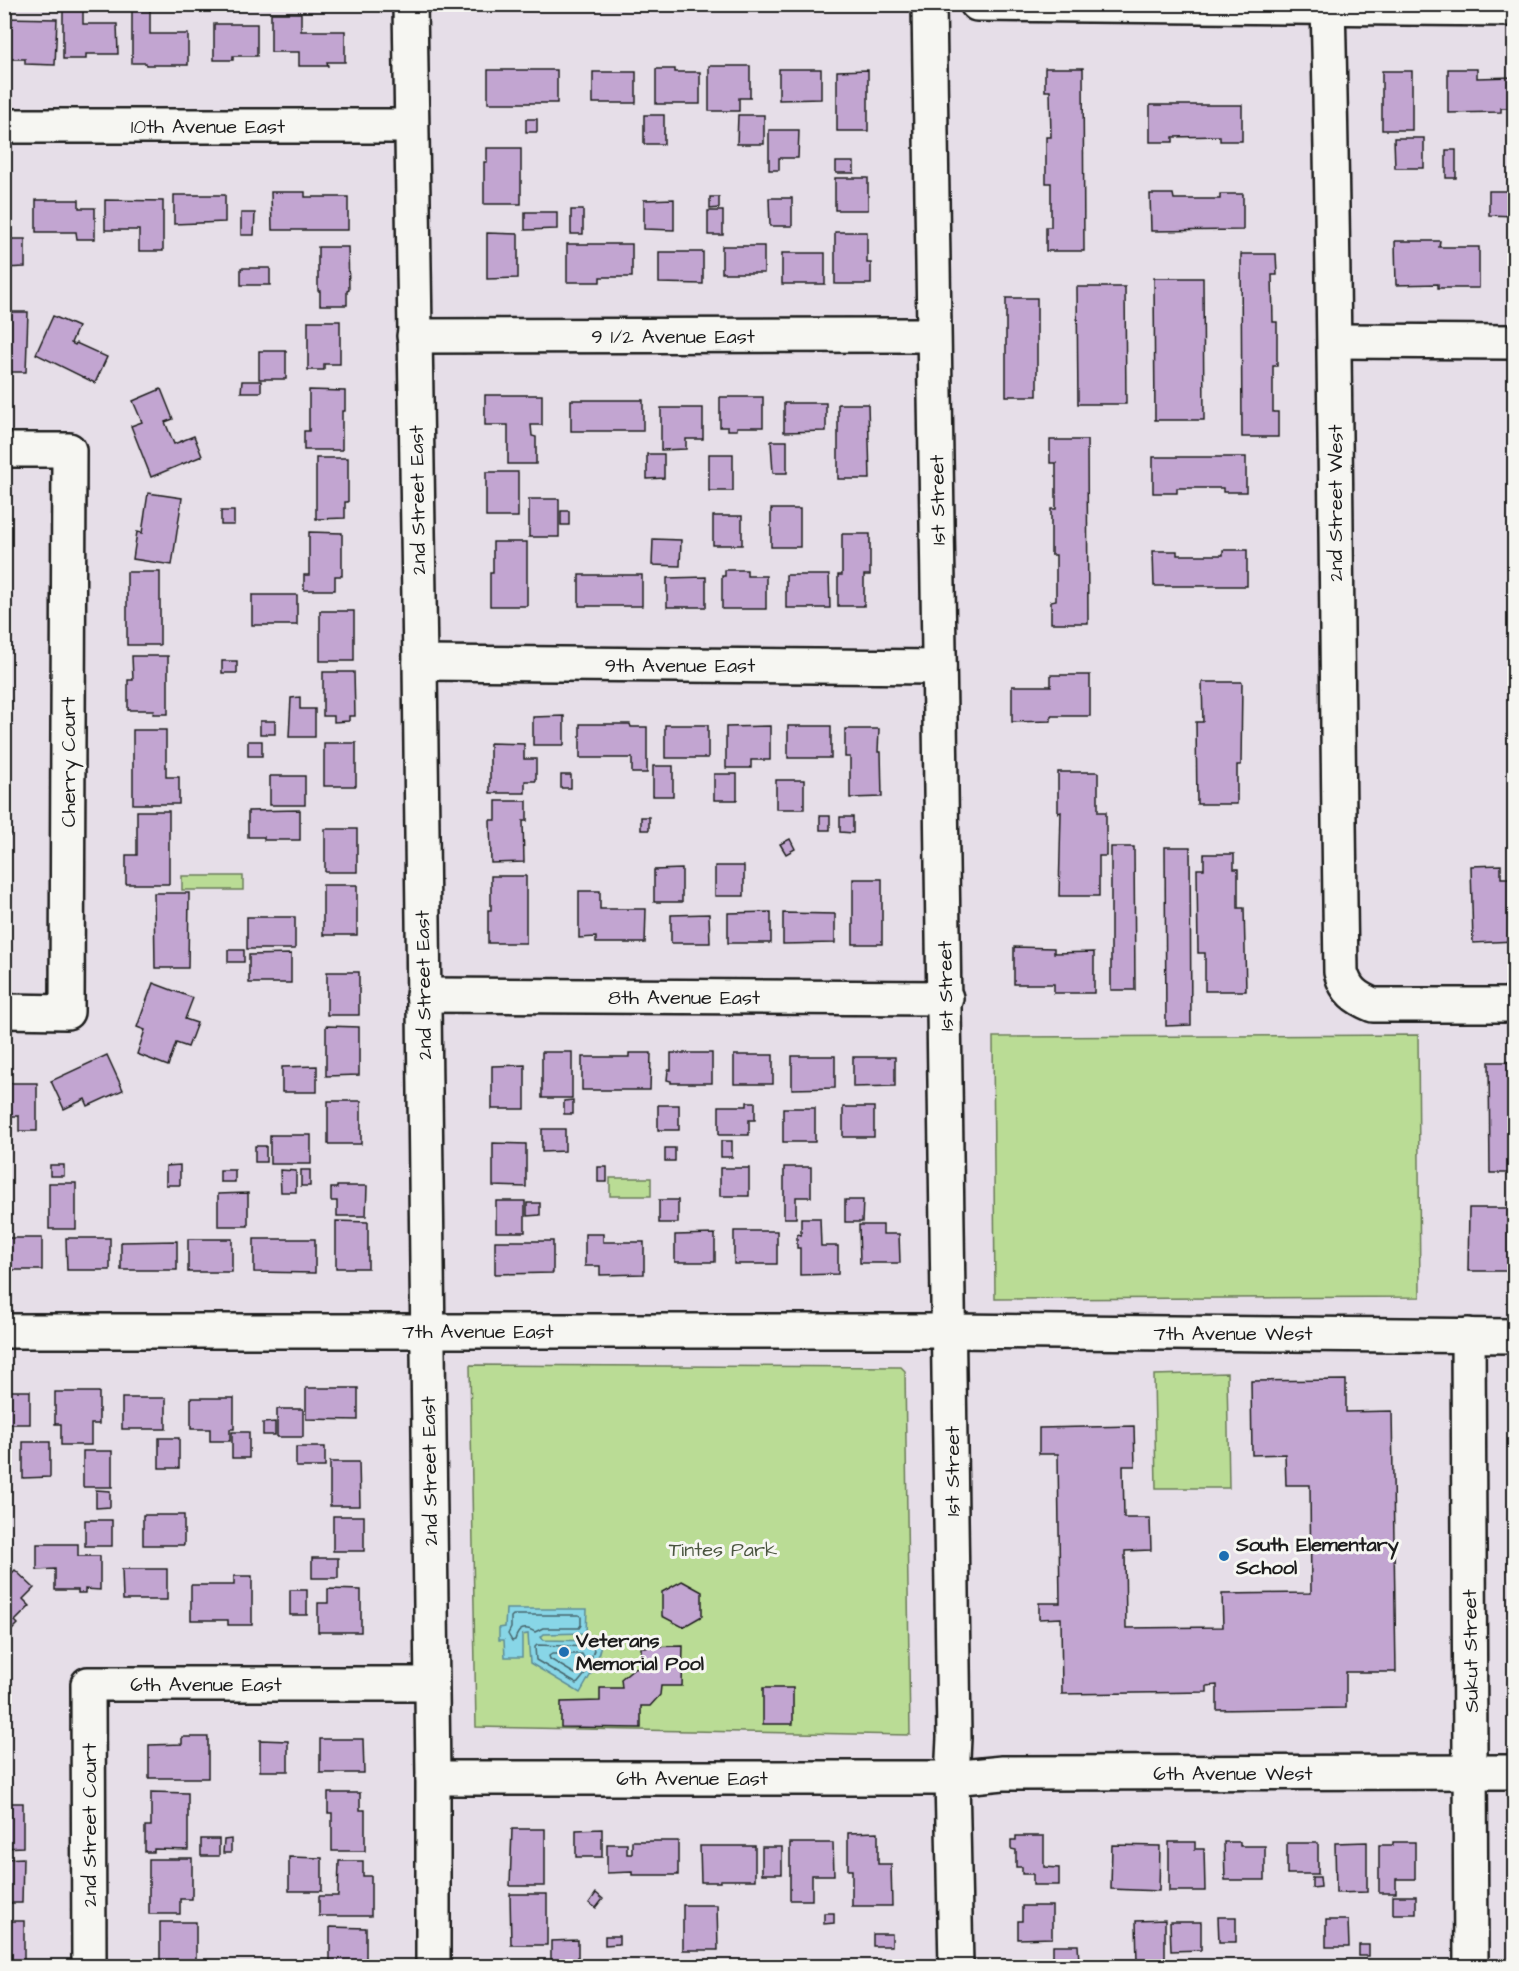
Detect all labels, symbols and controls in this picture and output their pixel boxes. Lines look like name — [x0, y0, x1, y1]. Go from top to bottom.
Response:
street label: 10th Avenue East — [131, 113, 285, 141]
street label: 9 1/2 Avenue East — [591, 323, 755, 351]
street label: 2nd Street West — [1322, 424, 1350, 582]
street label: 2nd Street East — [403, 425, 433, 575]
street label: 1st Street — [923, 455, 953, 545]
street label: 9th Avenue East — [605, 652, 755, 680]
street label: Cherry Court — [55, 697, 84, 827]
street label: 2nd Street East — [409, 910, 439, 1060]
street label: 1st Street — [931, 941, 961, 1031]
street label: 8th Avenue East — [608, 984, 760, 1012]
street label: 7th Avenue East — [402, 1318, 554, 1346]
street label: 7th Avenue West — [1153, 1320, 1313, 1348]
street label: 2nd Street East — [415, 1396, 445, 1546]
street label: 1st Street — [939, 1426, 967, 1516]
place label: South Elementary School — [1235, 1531, 1399, 1582]
park label: Tintes Park — [669, 1536, 777, 1564]
marker: South Elementary School — [1217, 1549, 1231, 1563]
street label: Sukut Street — [1456, 1589, 1486, 1713]
place label: Veterans Memorial Pool — [575, 1627, 704, 1678]
marker: Veterans Memorial Pool — [557, 1645, 571, 1659]
street label: 6th Avenue East — [130, 1671, 282, 1699]
street label: 2nd Street Court — [76, 1743, 104, 1907]
street label: 6th Avenue West — [1153, 1760, 1313, 1788]
street label: 6th Avenue East — [616, 1765, 768, 1793]

